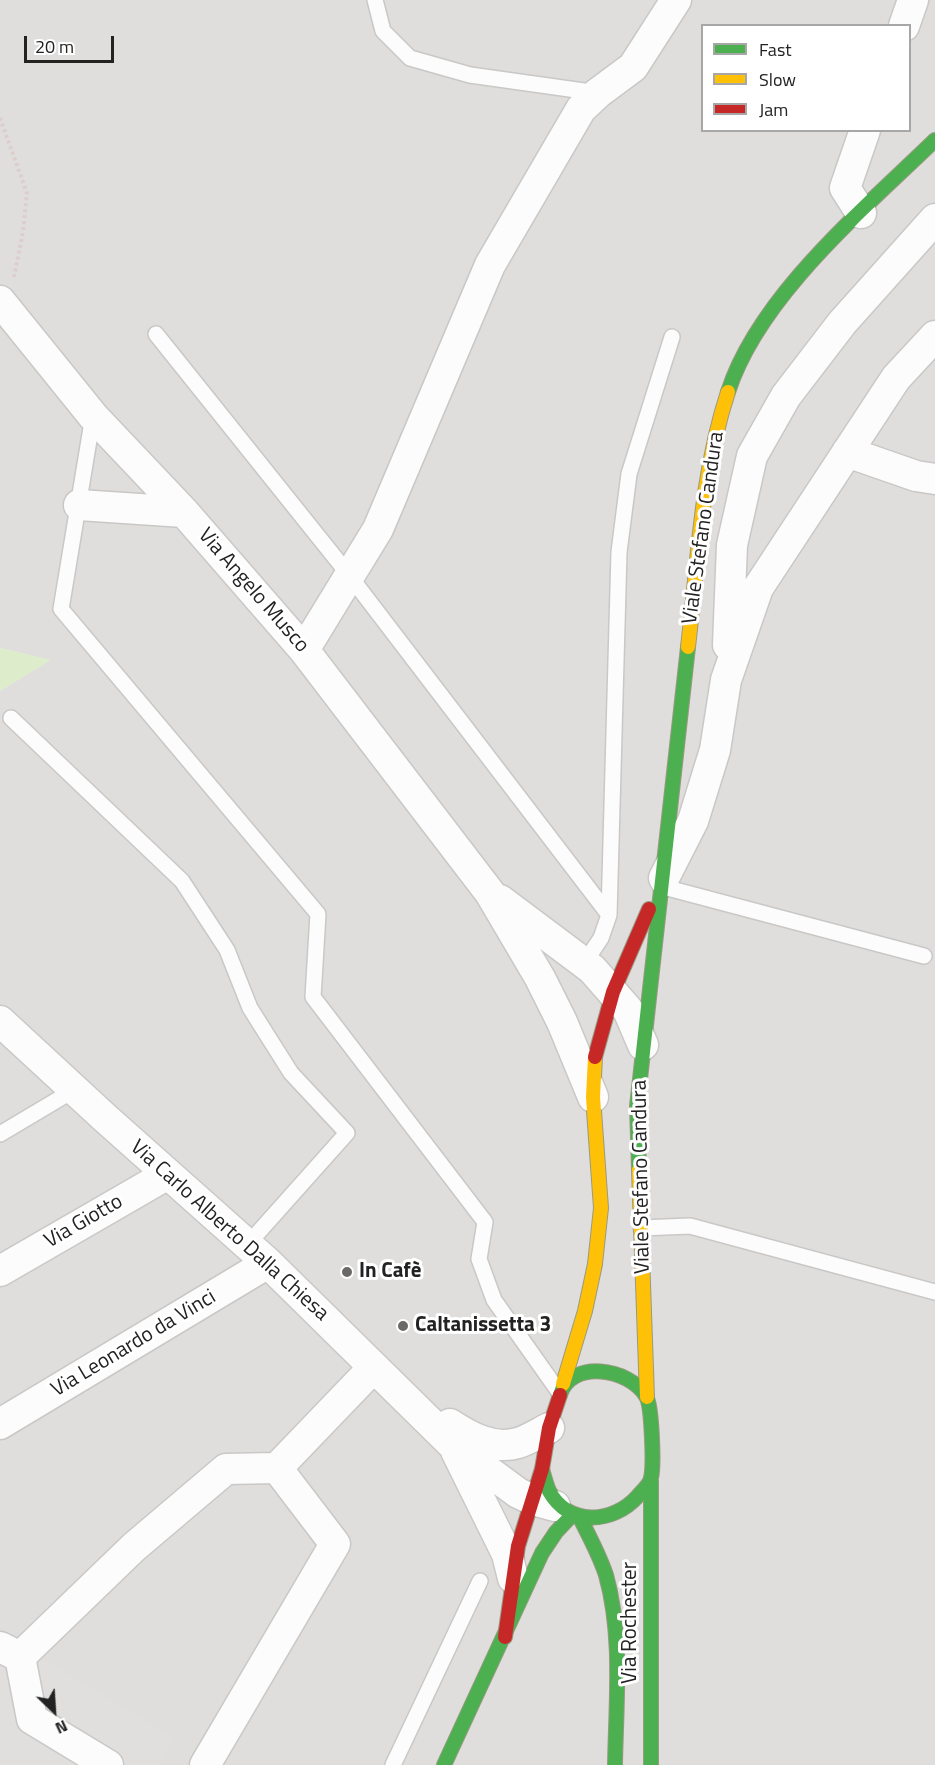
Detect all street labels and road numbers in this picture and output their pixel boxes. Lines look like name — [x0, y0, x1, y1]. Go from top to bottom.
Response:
street label: Viale Stefano Candura — [678, 430, 730, 626]
street label: Via Angelo Musco — [192, 524, 314, 658]
street label: Viale Stefano Candura — [628, 1080, 656, 1274]
street label: Via Carlo Alberto Dalla Chiesa — [125, 1135, 333, 1327]
street label: Via Giotto — [40, 1190, 128, 1254]
street label: Via Leonardo da Vinci — [47, 1285, 221, 1403]
street label: Via Rochester — [618, 1562, 644, 1684]

